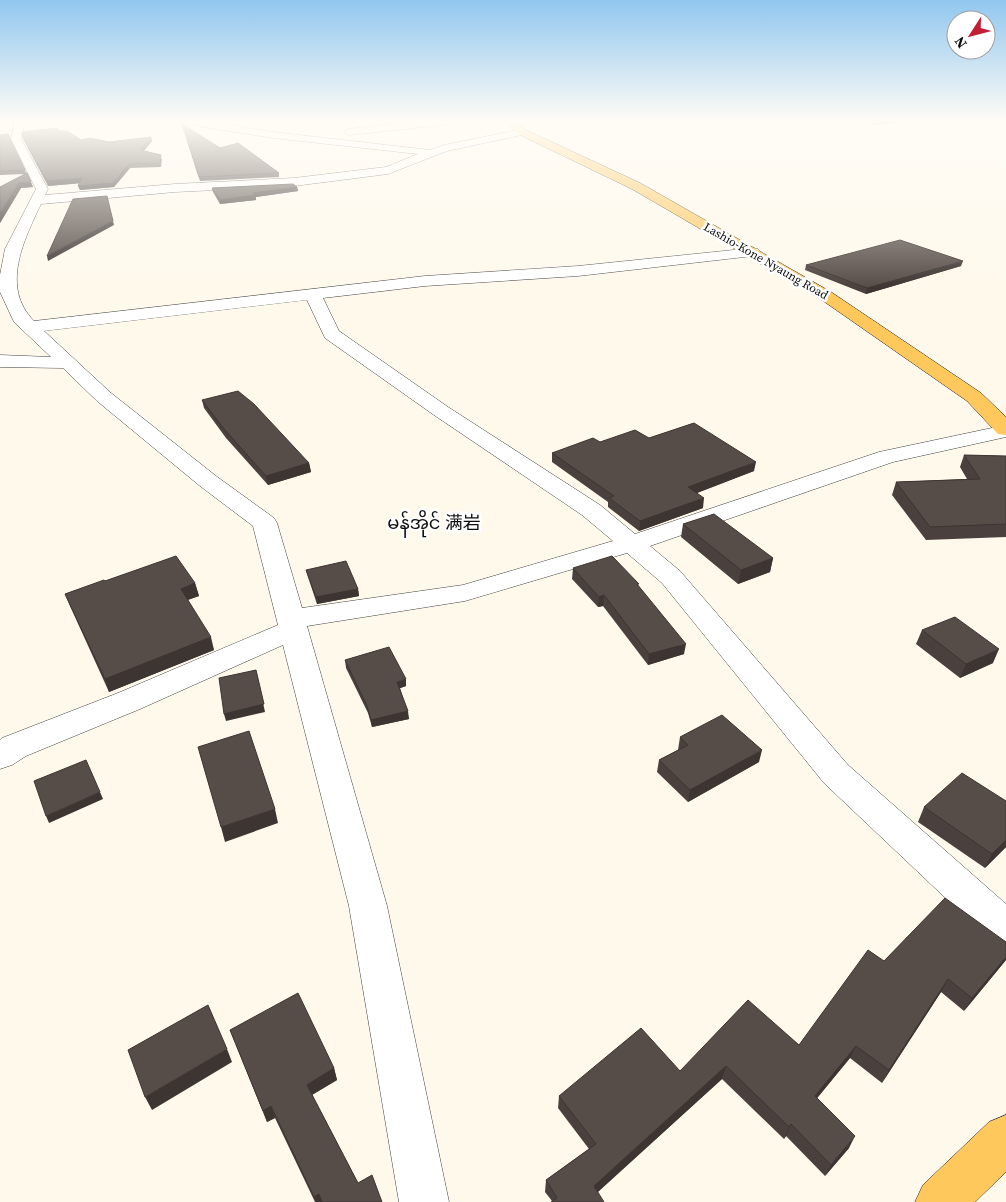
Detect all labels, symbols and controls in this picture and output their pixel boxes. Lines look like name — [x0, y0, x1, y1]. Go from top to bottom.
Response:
north arrow — [946, 10, 996, 60]
text: N — [949, 33, 972, 53]
street label: Lashio-Kone Nyaung Road — [701, 219, 831, 303]
district label: မန်အိုင် 满岩 — [387, 509, 481, 538]

